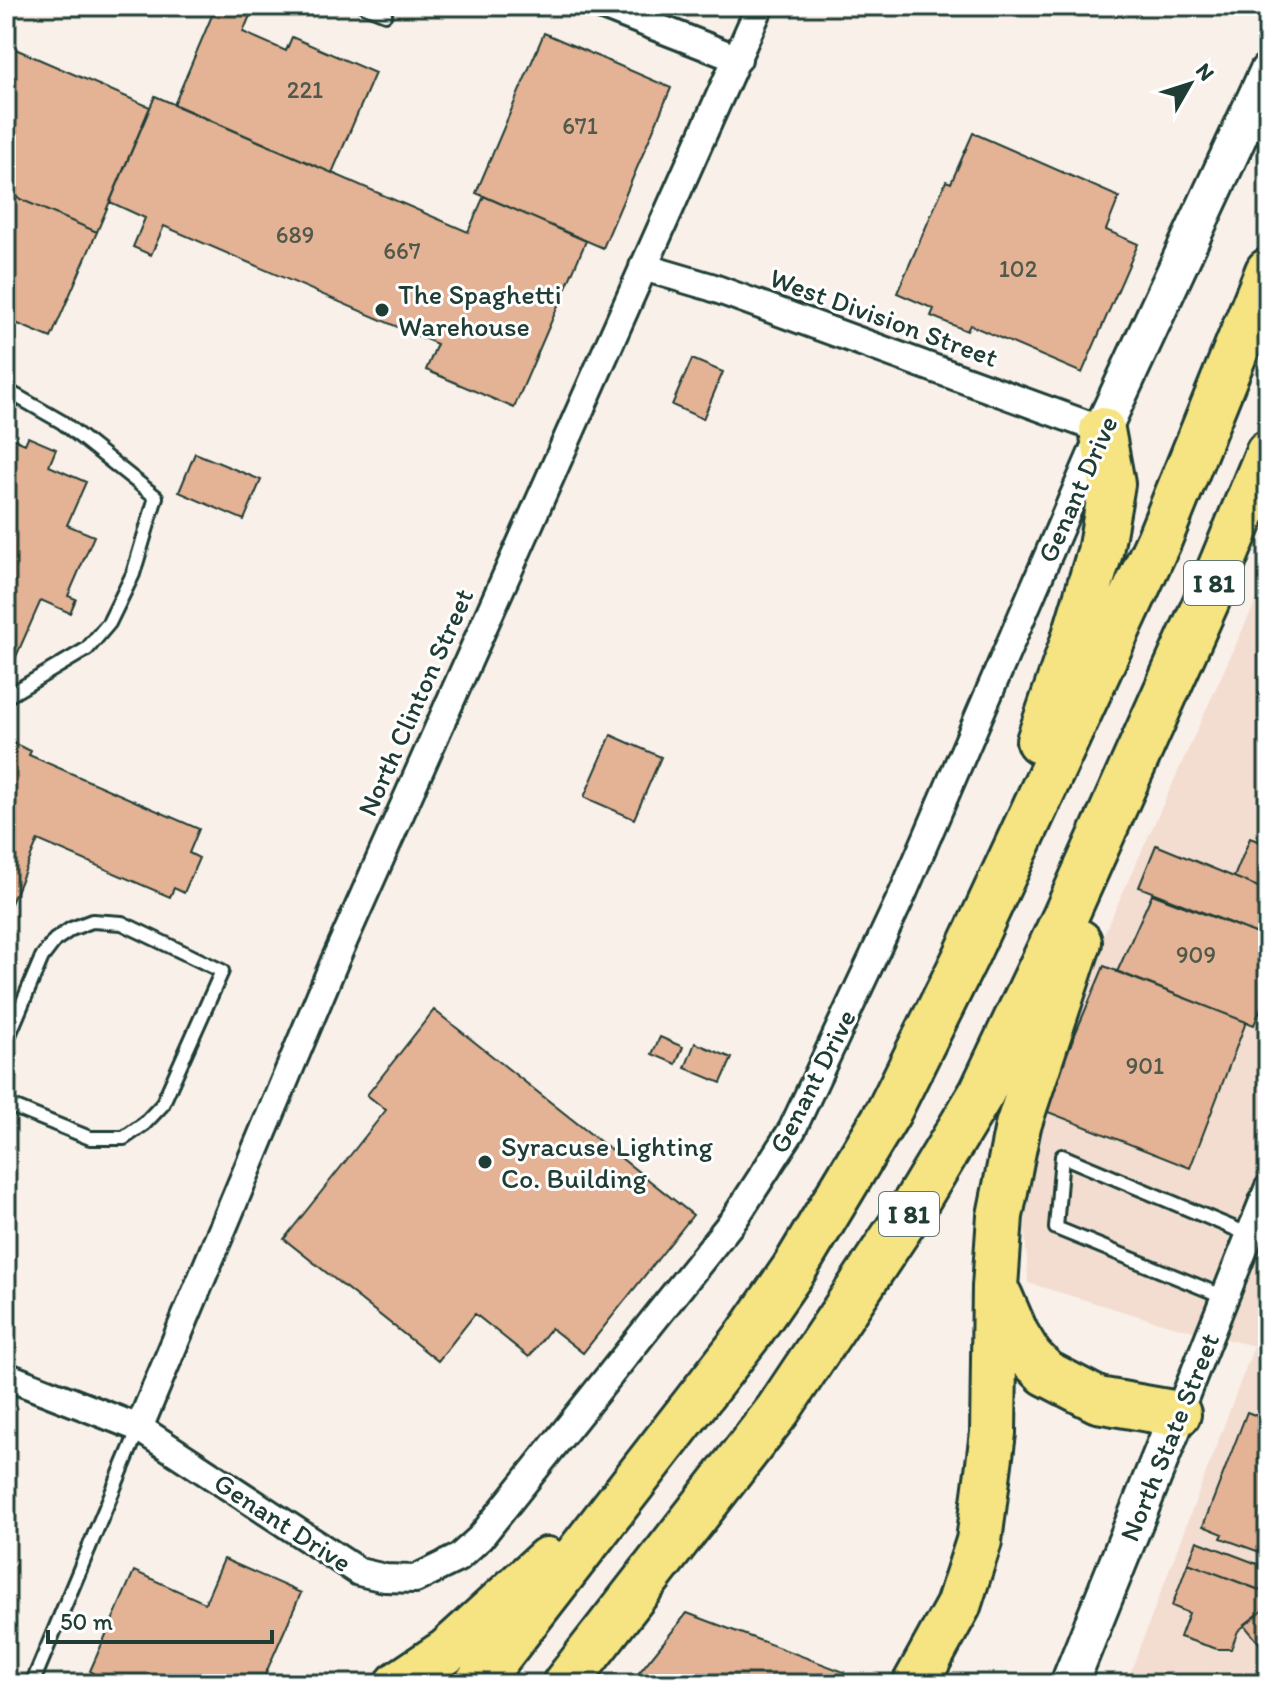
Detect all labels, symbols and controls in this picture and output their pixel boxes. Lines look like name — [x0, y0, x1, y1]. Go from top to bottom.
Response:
north arrow — [1150, 44, 1230, 124]
text: N — [1190, 57, 1220, 86]
house number: 221 — [287, 75, 323, 104]
house number: 671 — [562, 111, 598, 140]
house number: 689 — [276, 220, 314, 249]
house number: 667 — [383, 236, 421, 265]
house number: 102 — [999, 254, 1038, 283]
street label: West Division Street — [765, 260, 1003, 374]
place label: The Spaghetti Warehouse — [398, 277, 562, 343]
marker: The Spaghetti Warehouse — [373, 301, 391, 319]
street label: Genant Drive — [1030, 410, 1124, 568]
road number: I 81 — [1184, 561, 1244, 605]
street label: North Clinton Street — [350, 583, 480, 821]
house number: 909 — [1176, 940, 1216, 969]
street label: Genant Drive — [761, 1003, 863, 1159]
house number: 901 — [1126, 1051, 1164, 1080]
place label: Syracuse Lighting Co. Building — [501, 1129, 714, 1195]
marker: Syracuse Lighting Co. Building — [476, 1153, 494, 1171]
road number: I 81 — [879, 1192, 939, 1236]
street label: North State Street — [1112, 1328, 1226, 1546]
street label: Genant Drive — [208, 1465, 358, 1579]
scale bar — [48, 1594, 272, 1644]
text: 50 m — [60, 1607, 113, 1636]

